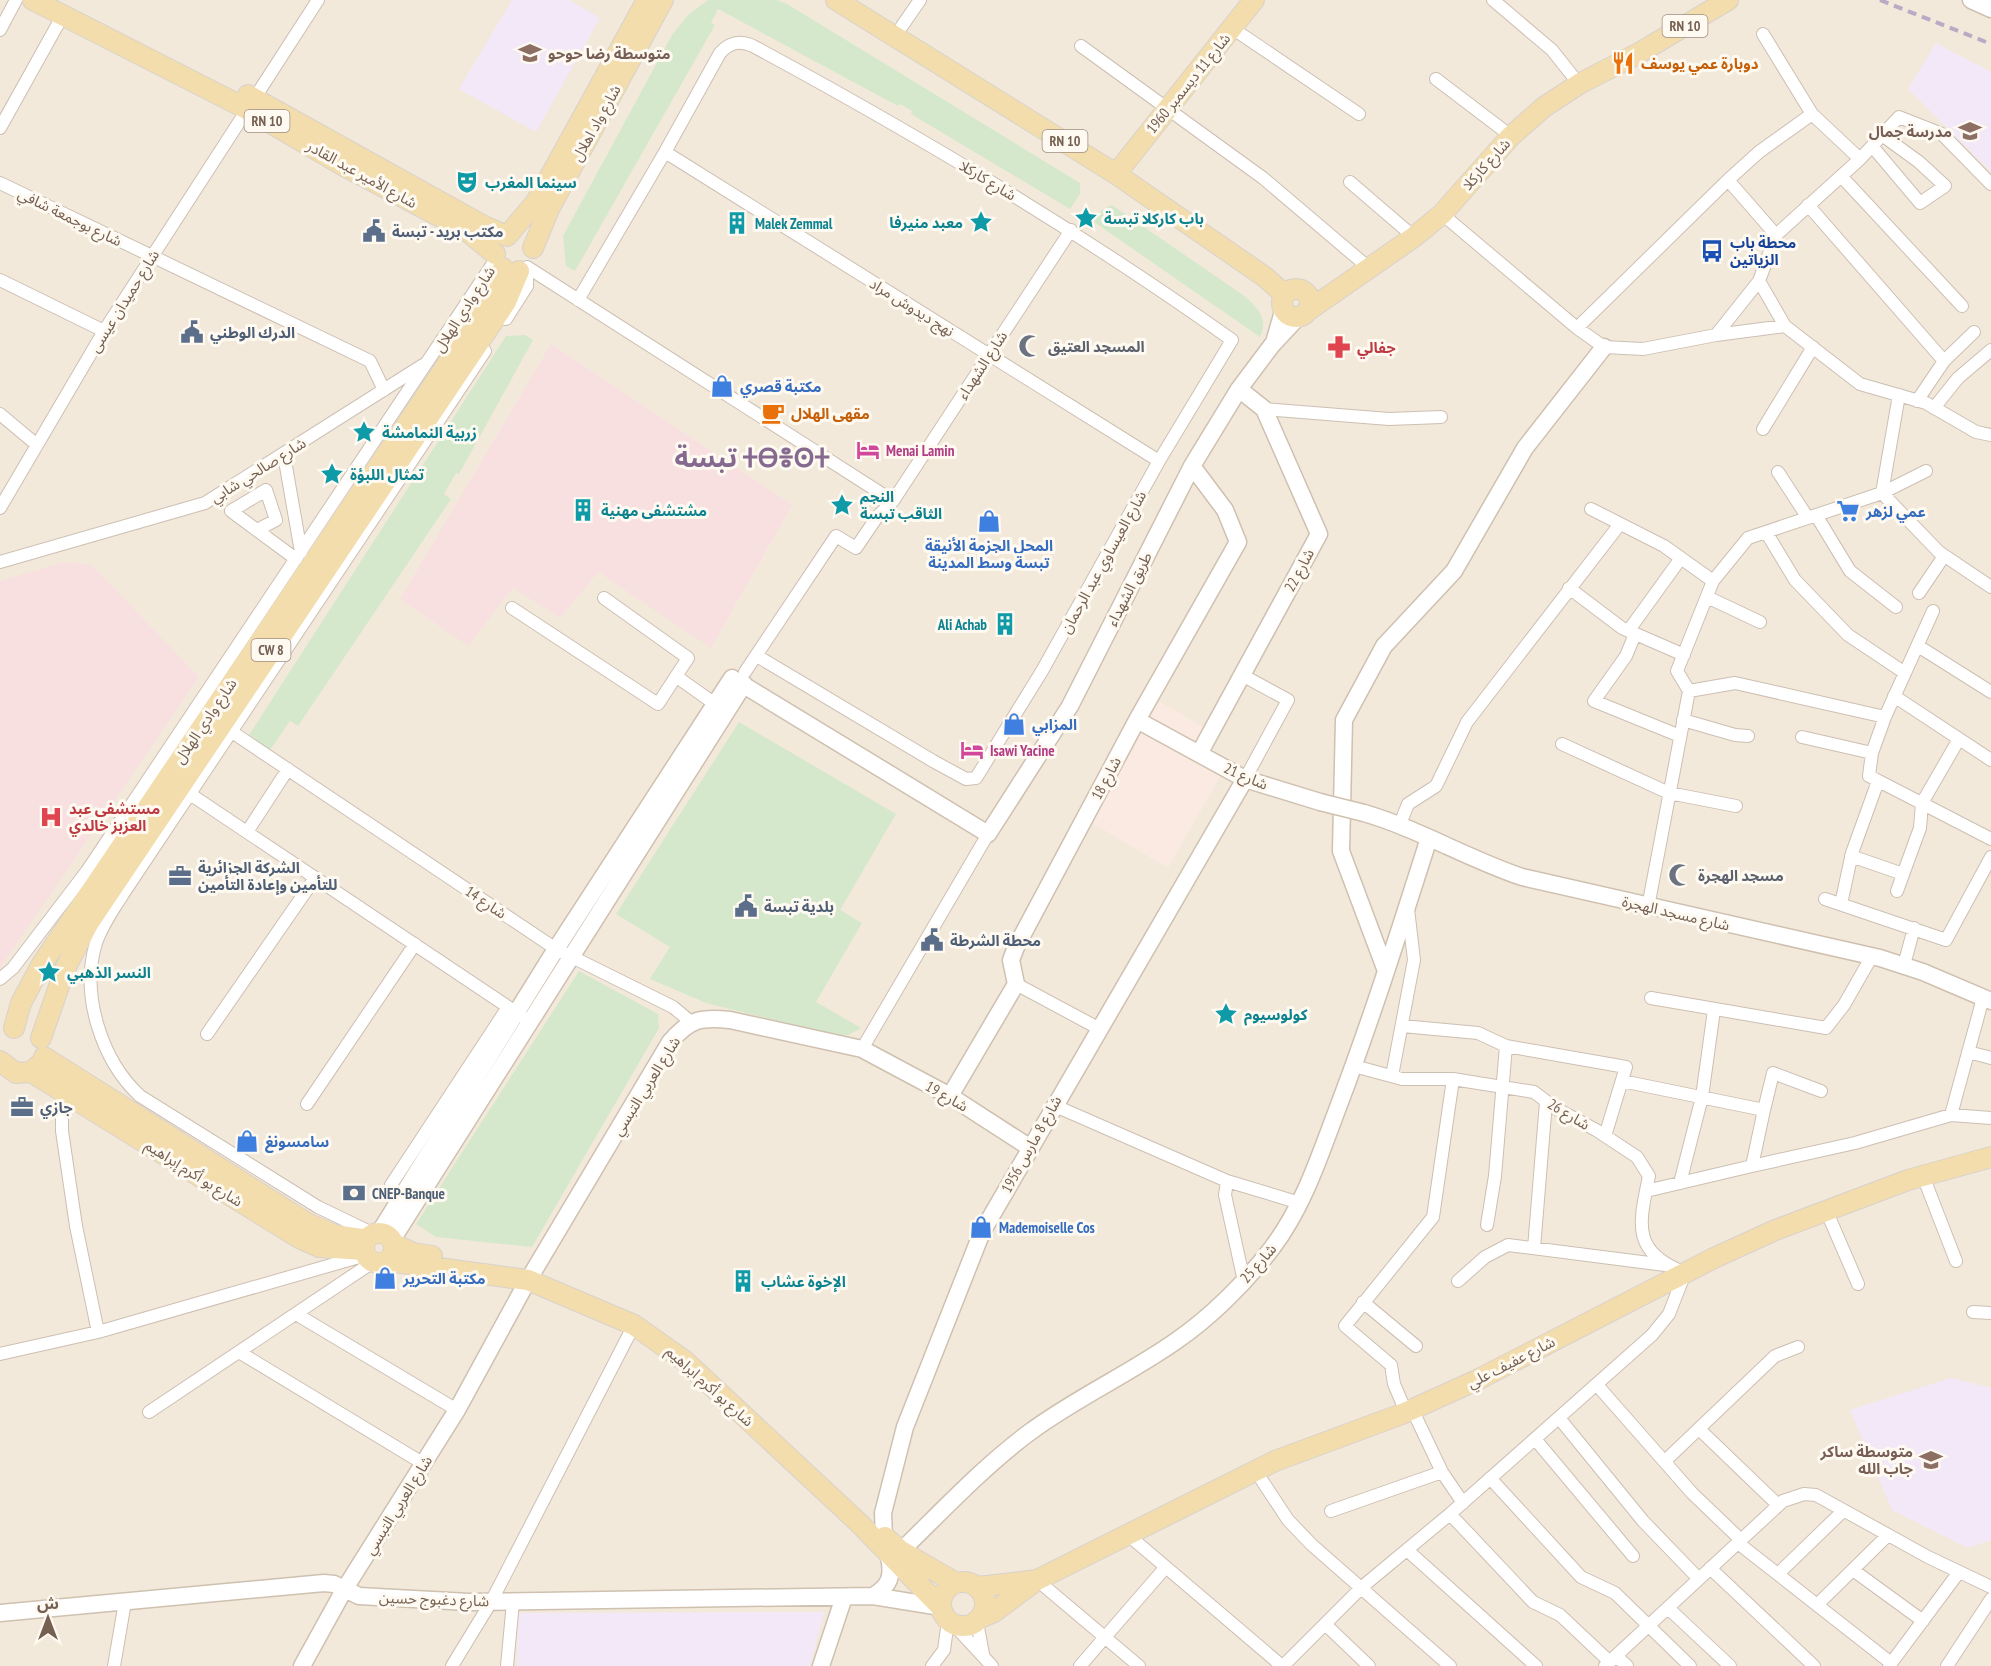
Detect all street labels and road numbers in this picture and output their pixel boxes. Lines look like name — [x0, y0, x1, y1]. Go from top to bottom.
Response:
road number: RN 10 — [1662, 15, 1708, 37]
street label: شارع 11 ديسمبر 1960 — [1142, 29, 1237, 139]
street label: شارع واد اهلال — [567, 81, 628, 166]
road number: RN 10 — [244, 110, 290, 132]
road number: RN 10 — [1042, 130, 1088, 152]
street label: شارع كاركلا — [1458, 134, 1517, 196]
street label: شارع الأمير عبد القادر — [301, 135, 421, 215]
street label: شارع كاركلا — [955, 156, 1020, 207]
street label: شارع بوجمعة شافي — [14, 184, 125, 253]
street label: شارع حميدان عيسى — [85, 246, 166, 357]
street label: شارع وادي الهلال — [429, 262, 502, 357]
street label: نهج ديدوش مراد — [865, 273, 958, 343]
street label: شارع الشهداء — [953, 327, 1014, 405]
street label: شارع صالحي شابي — [207, 433, 311, 510]
street label: شارع العيساوي عبد الرحمان — [1056, 487, 1153, 638]
street label: شارع 22 — [1280, 545, 1321, 596]
street label: طريق الشهداء — [1102, 549, 1157, 630]
road number: CW 8 — [252, 639, 290, 661]
street label: شارع وادي الهلال — [169, 674, 243, 769]
street label: شارع 18 — [1087, 753, 1128, 804]
street label: شارع 21 — [1220, 758, 1271, 797]
street label: شارع 14 — [460, 881, 511, 925]
street label: شارع مسجد الهجرة — [1620, 891, 1732, 938]
street label: شارع العربي التبسي — [608, 1033, 687, 1141]
street label: شارع 19 — [921, 1076, 972, 1118]
street label: شارع 8 مارس 1956 — [997, 1092, 1068, 1197]
street label: شارع 26 — [1543, 1094, 1594, 1137]
street label: شارع بو أكرم إبراهيم — [140, 1135, 247, 1213]
street label: شارع 25 — [1236, 1239, 1283, 1289]
street label: شارع عفيف علي — [1464, 1332, 1560, 1395]
street label: شارع بو أكرم ابراهيم — [660, 1342, 758, 1433]
street label: شارع العربي التبسي — [360, 1452, 439, 1560]
street label: شارع دغبوج حسين — [378, 1588, 490, 1613]

